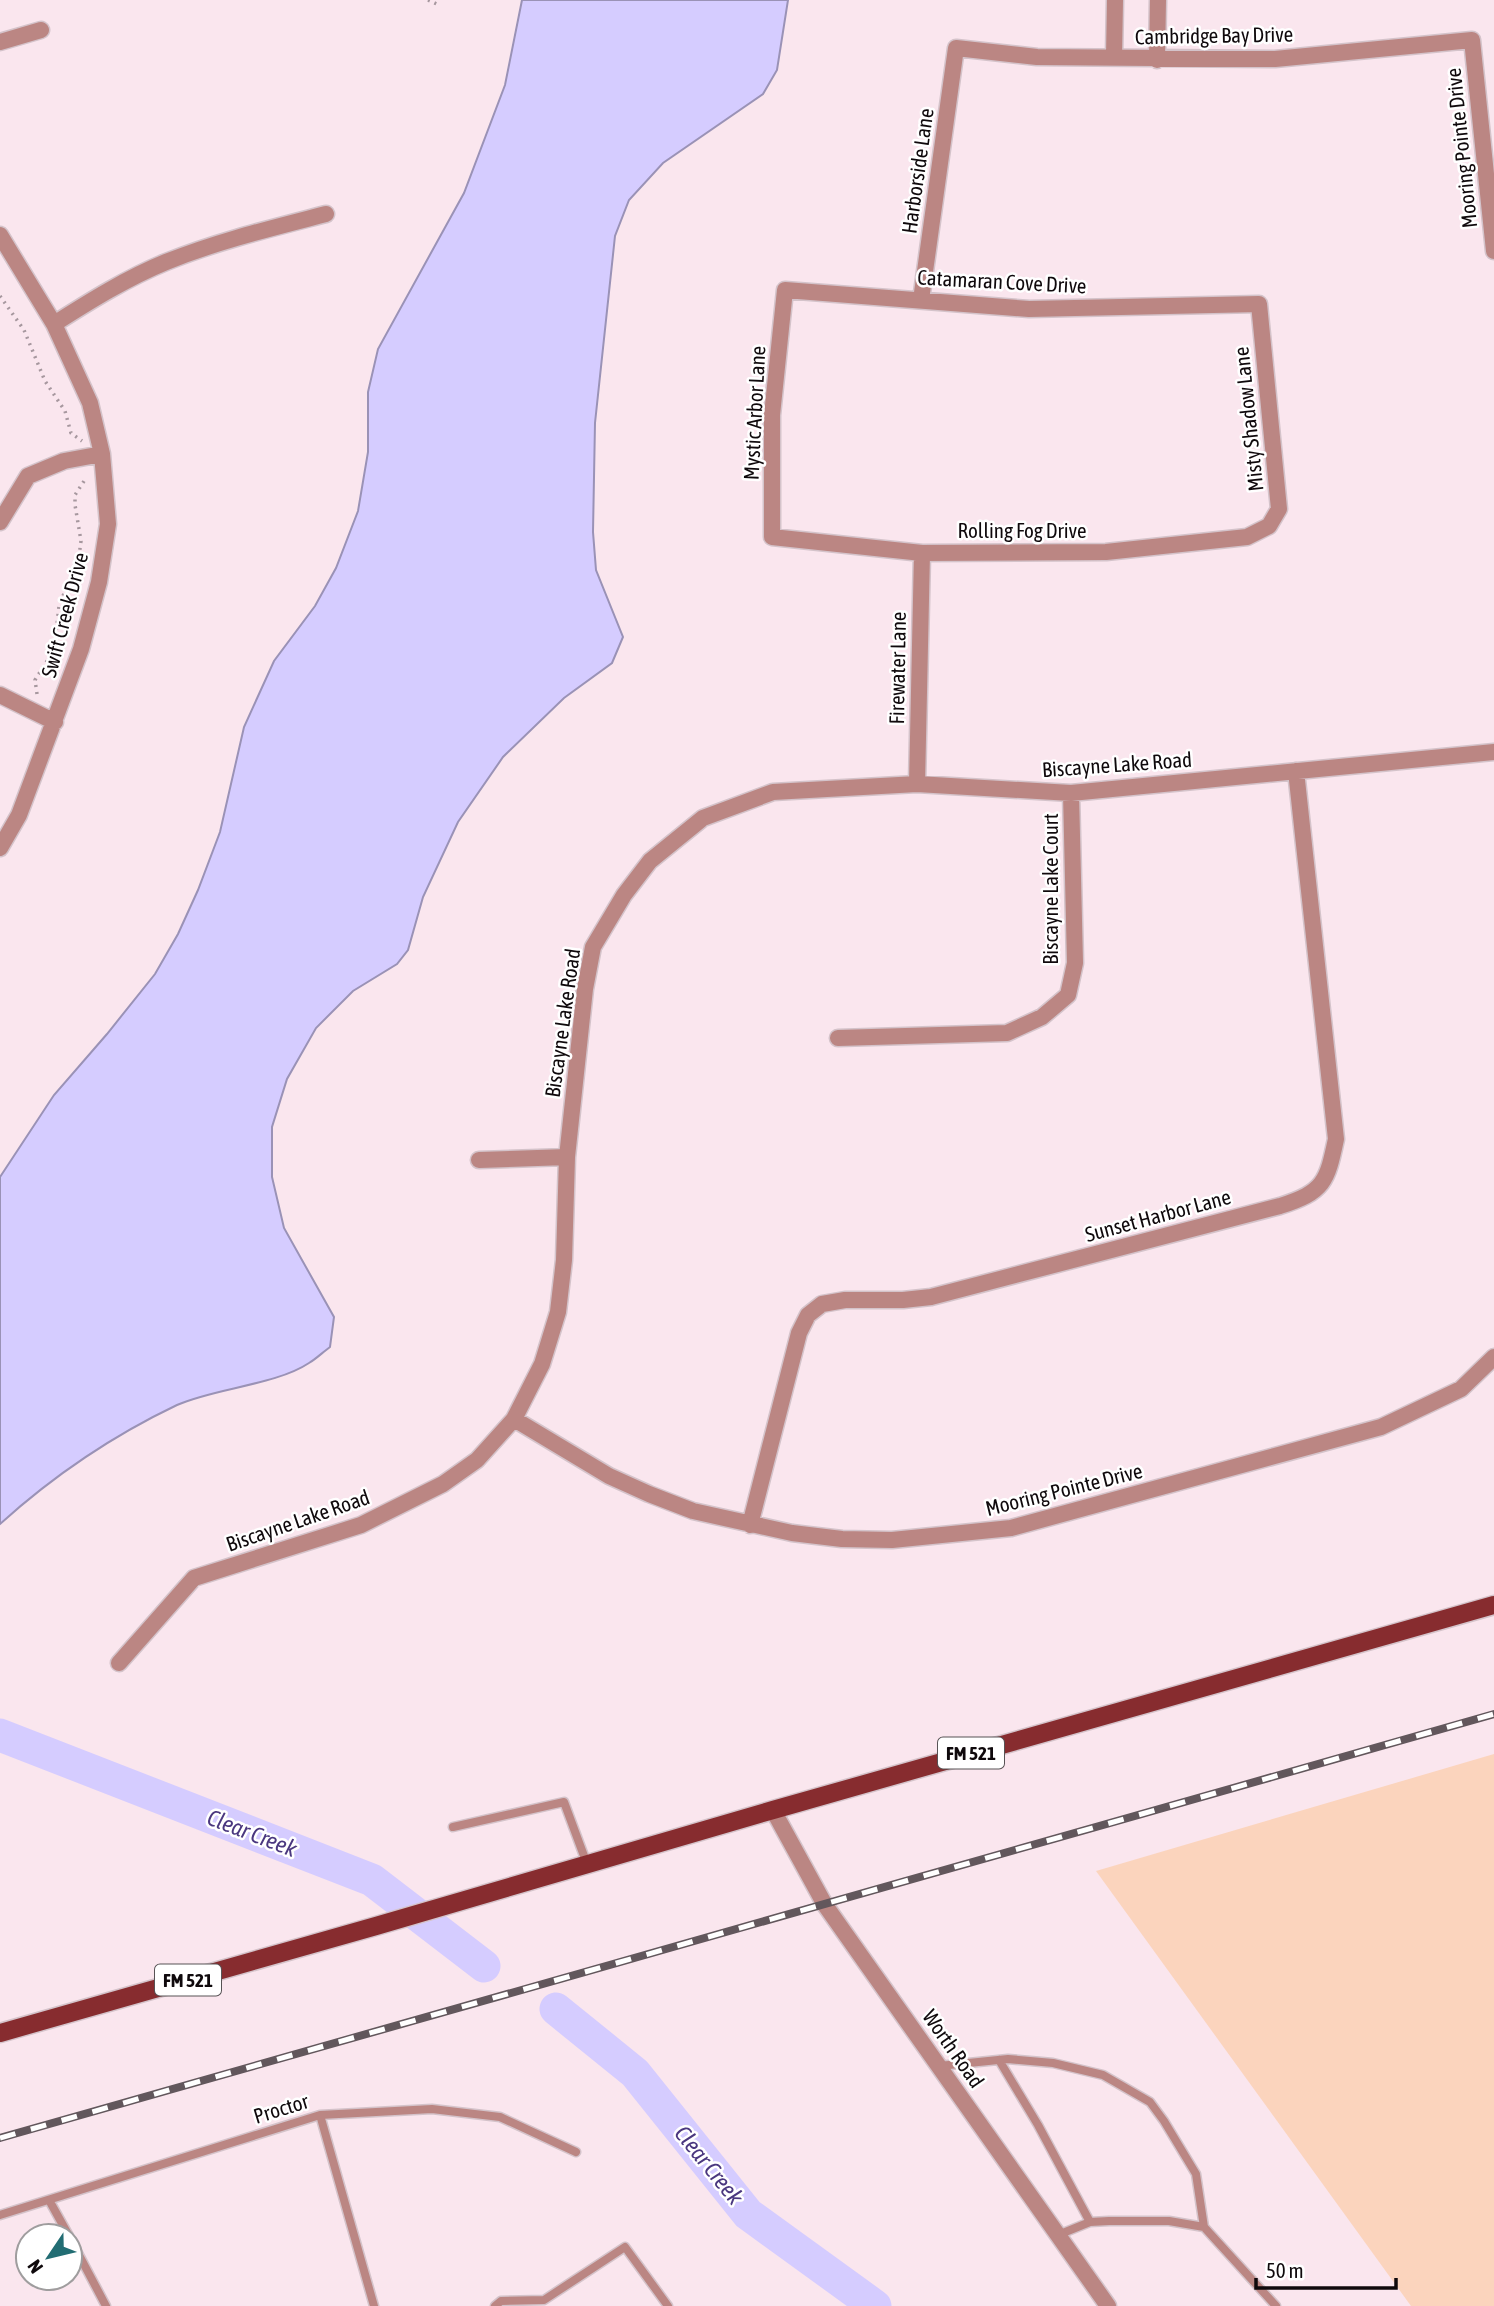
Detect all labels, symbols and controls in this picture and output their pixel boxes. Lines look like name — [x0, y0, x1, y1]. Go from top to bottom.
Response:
street label: Cambridge Bay Drive — [1135, 22, 1293, 48]
street label: Mooring Pointe Drive — [1441, 67, 1481, 229]
street label: Harborside Lane — [896, 107, 938, 235]
street label: Catamaran Cove Drive — [917, 265, 1087, 297]
street label: Mystic Arbor Lane — [738, 345, 770, 481]
street label: Misty Shadow Lane — [1228, 346, 1268, 493]
street label: Rolling Fog Drive — [957, 518, 1087, 542]
street label: Swift Creek Drive — [36, 550, 92, 680]
street label: Firewater Lane — [884, 611, 910, 725]
street label: Biscayne Lake Road — [1041, 747, 1193, 781]
street label: Biscayne Lake Court — [1038, 813, 1062, 965]
street label: Biscayne Lake Road — [540, 947, 584, 1099]
street label: Sunset Harbor Lane — [1082, 1184, 1233, 1246]
street label: Mooring Pointe Drive — [983, 1458, 1145, 1520]
street label: Biscayne Lake Road — [223, 1484, 373, 1556]
road number: FM 521 — [938, 1737, 1004, 1768]
water label: Clear Creek — [204, 1804, 301, 1862]
road number: FM 521 — [155, 1964, 221, 1996]
street label: Worth Road — [918, 2005, 989, 2092]
street label: Proctor — [250, 2088, 312, 2128]
water label: Clear Creek — [669, 2120, 749, 2210]
north arrow — [14, 2222, 84, 2292]
scale bar — [1256, 2246, 1396, 2290]
text: N — [23, 2256, 47, 2278]
text: 50 m — [1266, 2258, 1304, 2282]

